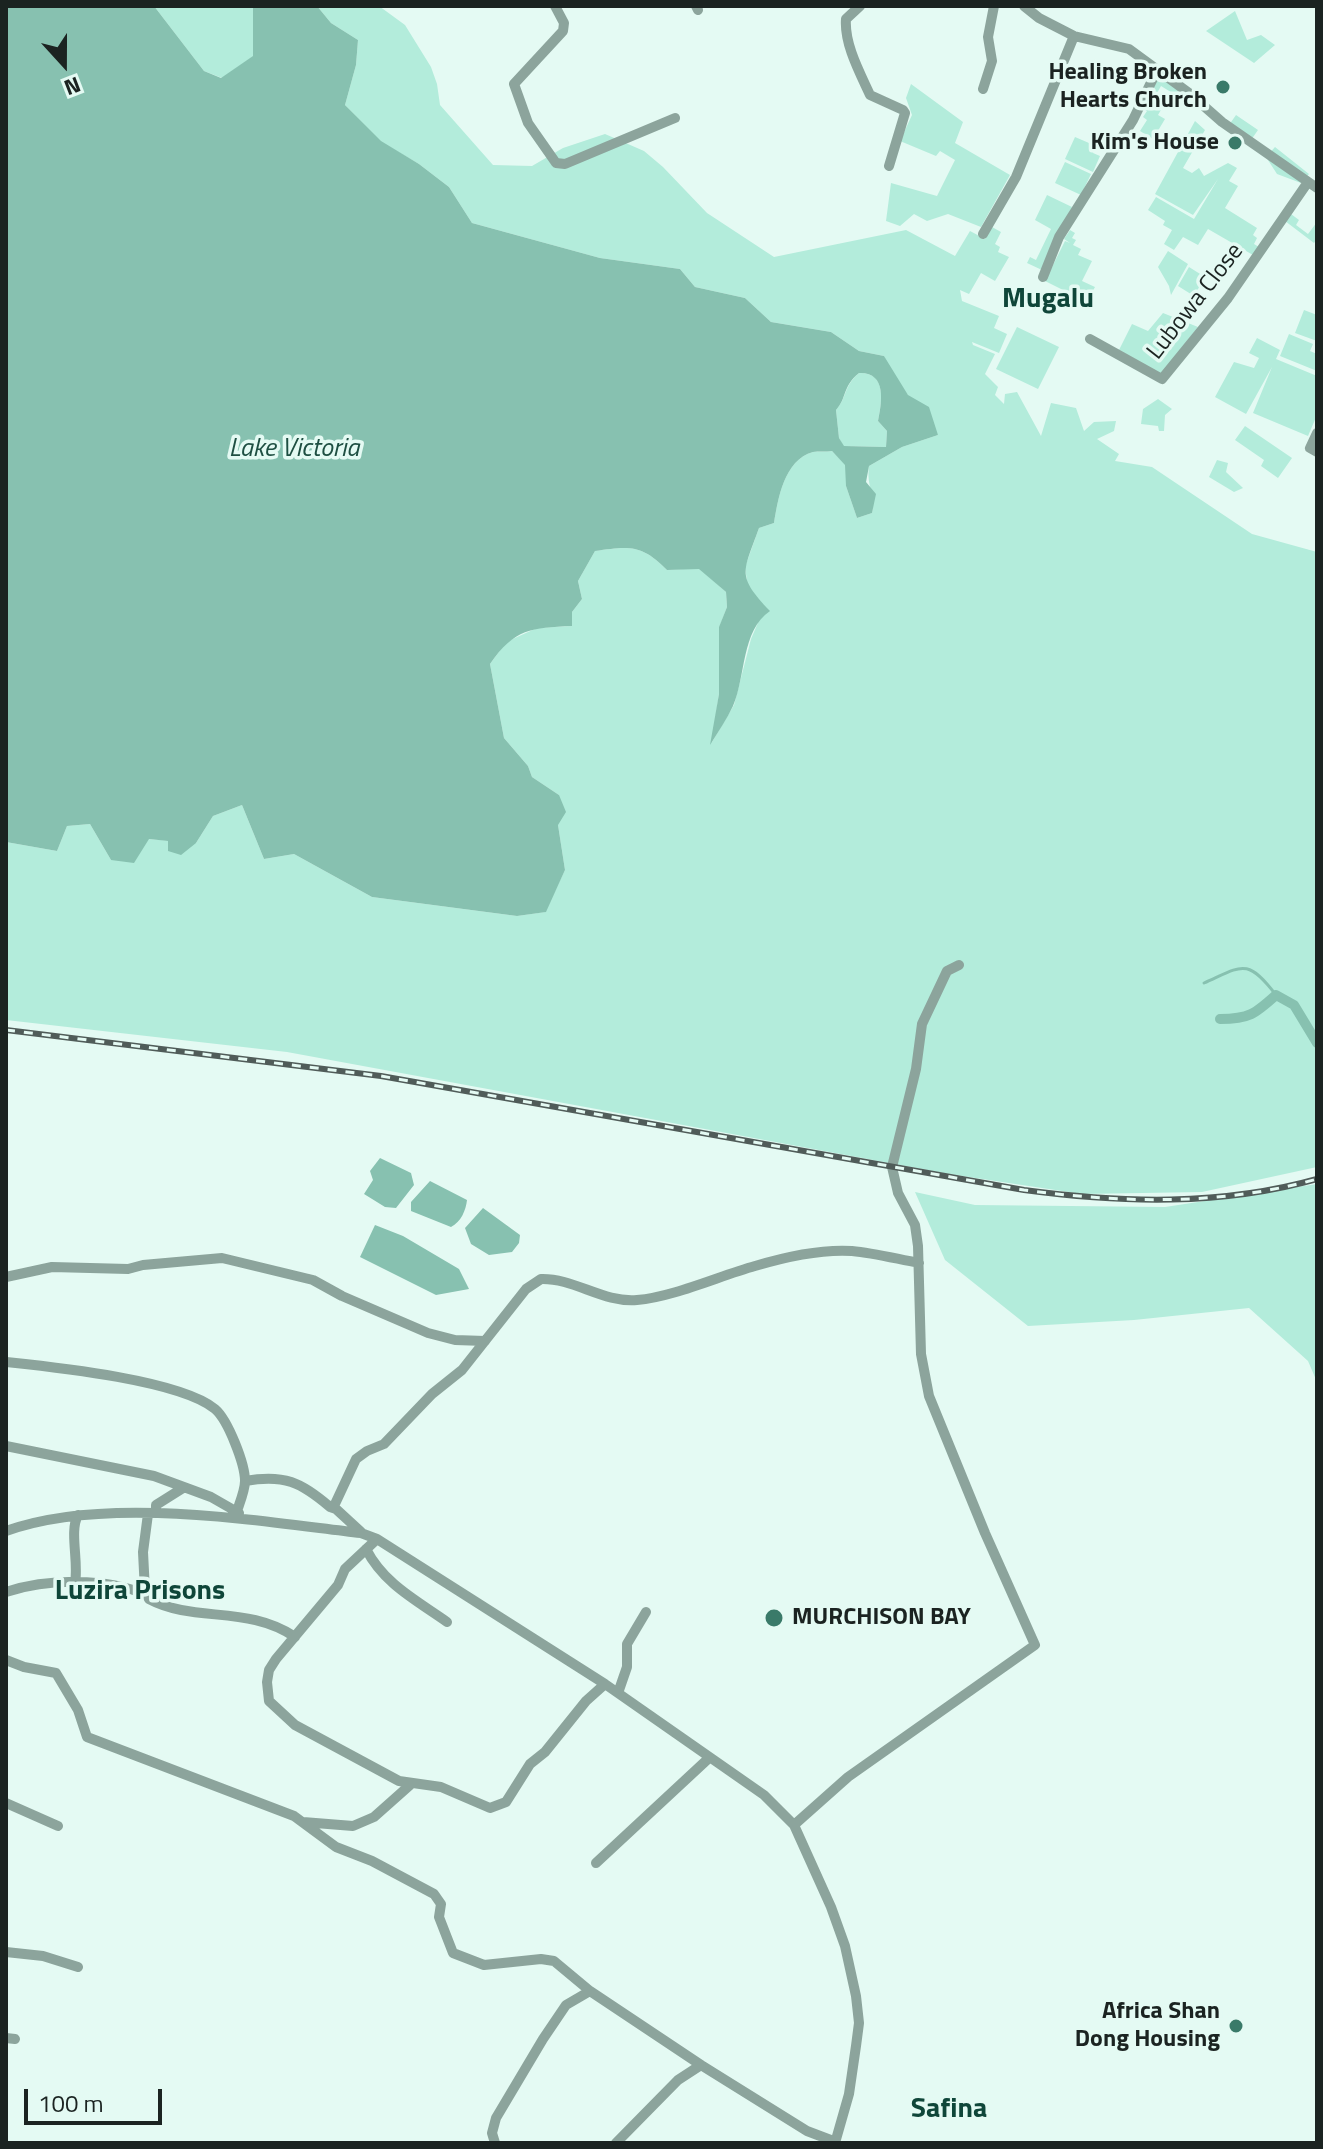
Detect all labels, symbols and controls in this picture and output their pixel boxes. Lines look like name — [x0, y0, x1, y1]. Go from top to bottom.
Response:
north arrow — [24, 24, 104, 104]
place label: Healing Broken Hearts Church — [1048, 59, 1207, 115]
text: N — [59, 68, 86, 105]
marker: Healing Broken Hearts Church — [1214, 78, 1232, 96]
place label: Kim's House — [1091, 129, 1219, 157]
marker: Kim's House — [1226, 134, 1244, 152]
street label: Lubowa Close — [1142, 238, 1250, 366]
district label: Mugalu — [1002, 283, 1094, 317]
water label: Lake Victoria — [229, 434, 359, 466]
district label: Luzira Prisons — [55, 1575, 225, 1609]
place label: MURCHISON BAY — [792, 1604, 971, 1632]
marker: MURCHISON BAY — [763, 1607, 785, 1629]
place label: Africa Shan Dong Housing — [1075, 1998, 1220, 2054]
marker: Africa Shan Dong Housing — [1227, 2017, 1245, 2035]
scale bar — [28, 2073, 166, 2123]
text: 100 m — [38, 2085, 104, 2121]
district label: Safina — [911, 2093, 987, 2127]

